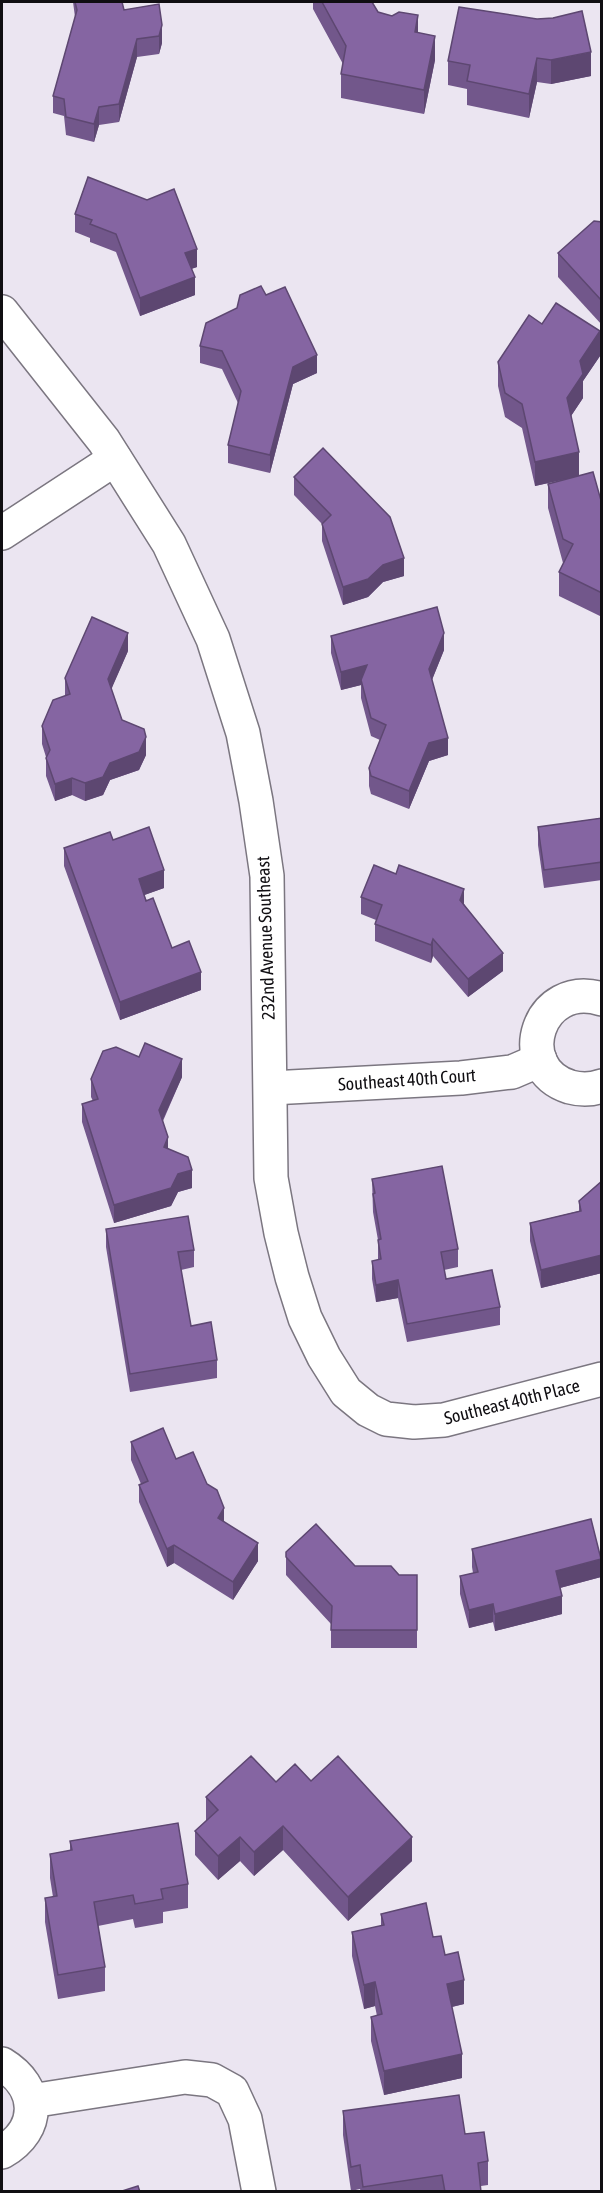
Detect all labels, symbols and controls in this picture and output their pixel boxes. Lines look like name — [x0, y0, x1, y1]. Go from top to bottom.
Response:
street label: 232nd Avenue Southeast — [252, 856, 279, 1020]
street label: Southeast 40th Court — [337, 1064, 477, 1095]
street label: Southeast 40th Place — [442, 1374, 582, 1429]

